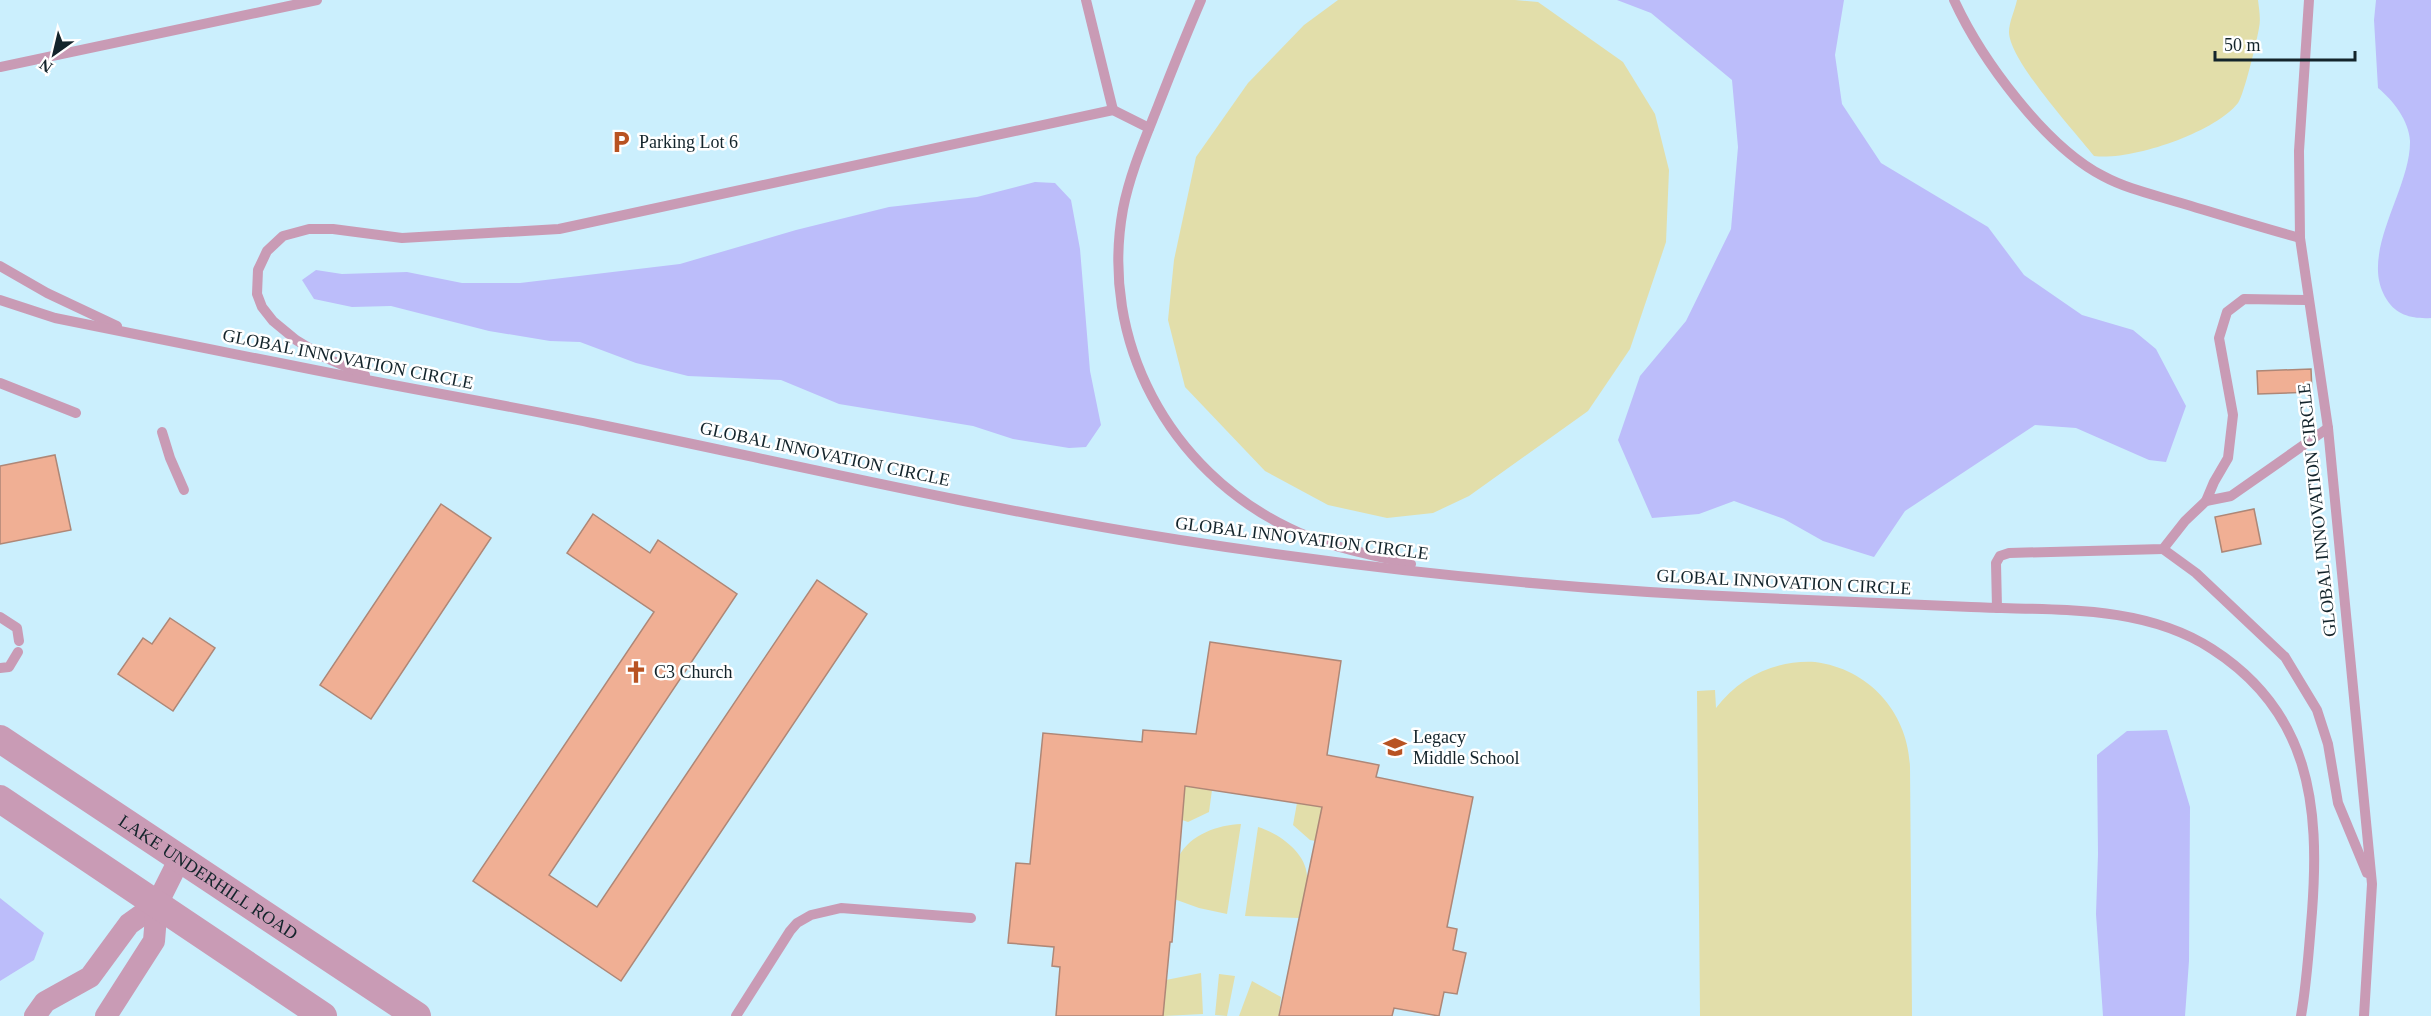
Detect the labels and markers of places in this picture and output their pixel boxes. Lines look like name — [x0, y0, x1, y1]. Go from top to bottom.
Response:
parking icon: Parking Lot 6 — [608, 129, 634, 155]
place label: Parking Lot 6 — [639, 132, 738, 152]
church icon: C3 Church — [623, 659, 649, 685]
place label: C3 Church — [654, 662, 733, 682]
place label: Legacy Middle School — [1413, 727, 1520, 768]
school or university icon: Legacy Middle School — [1382, 734, 1408, 760]

